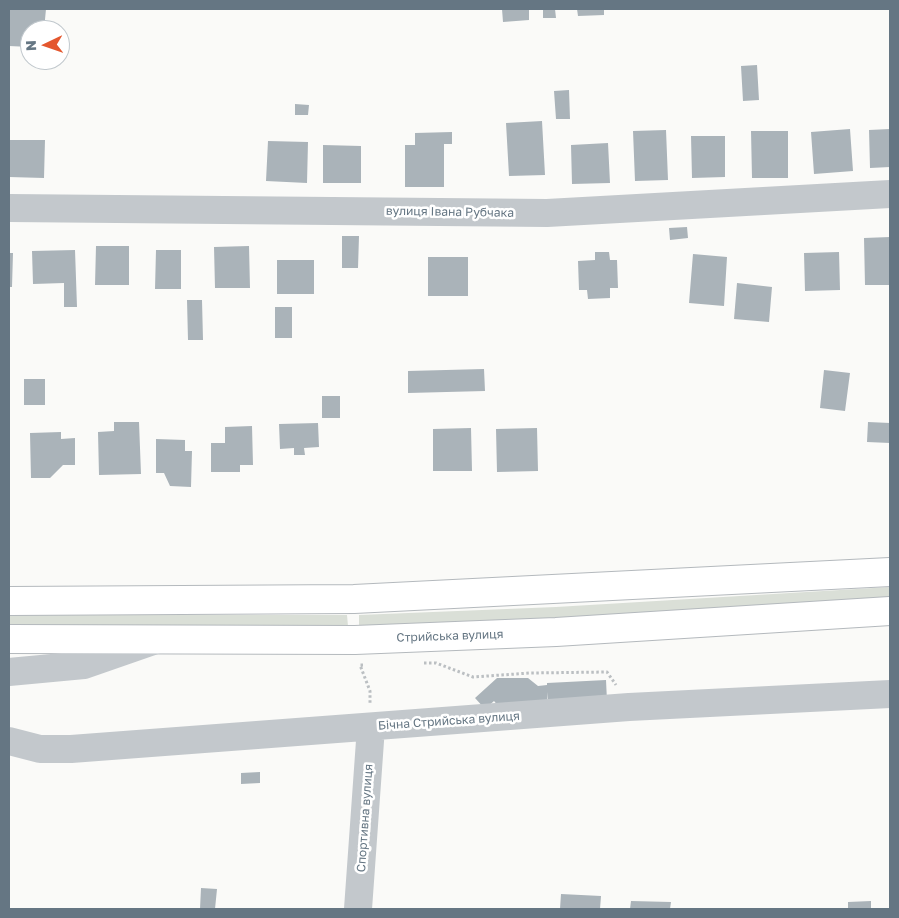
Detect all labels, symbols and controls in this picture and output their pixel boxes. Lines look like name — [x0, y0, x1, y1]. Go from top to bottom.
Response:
north arrow — [20, 20, 70, 70]
text: N — [22, 40, 39, 52]
street label: вулиця Івана Рубчака — [386, 204, 514, 220]
street label: Стрийська вулиця — [396, 627, 504, 645]
street label: Бічна Стрийська вулиця — [378, 709, 520, 733]
street label: Спортивна вулиця — [354, 763, 376, 873]

